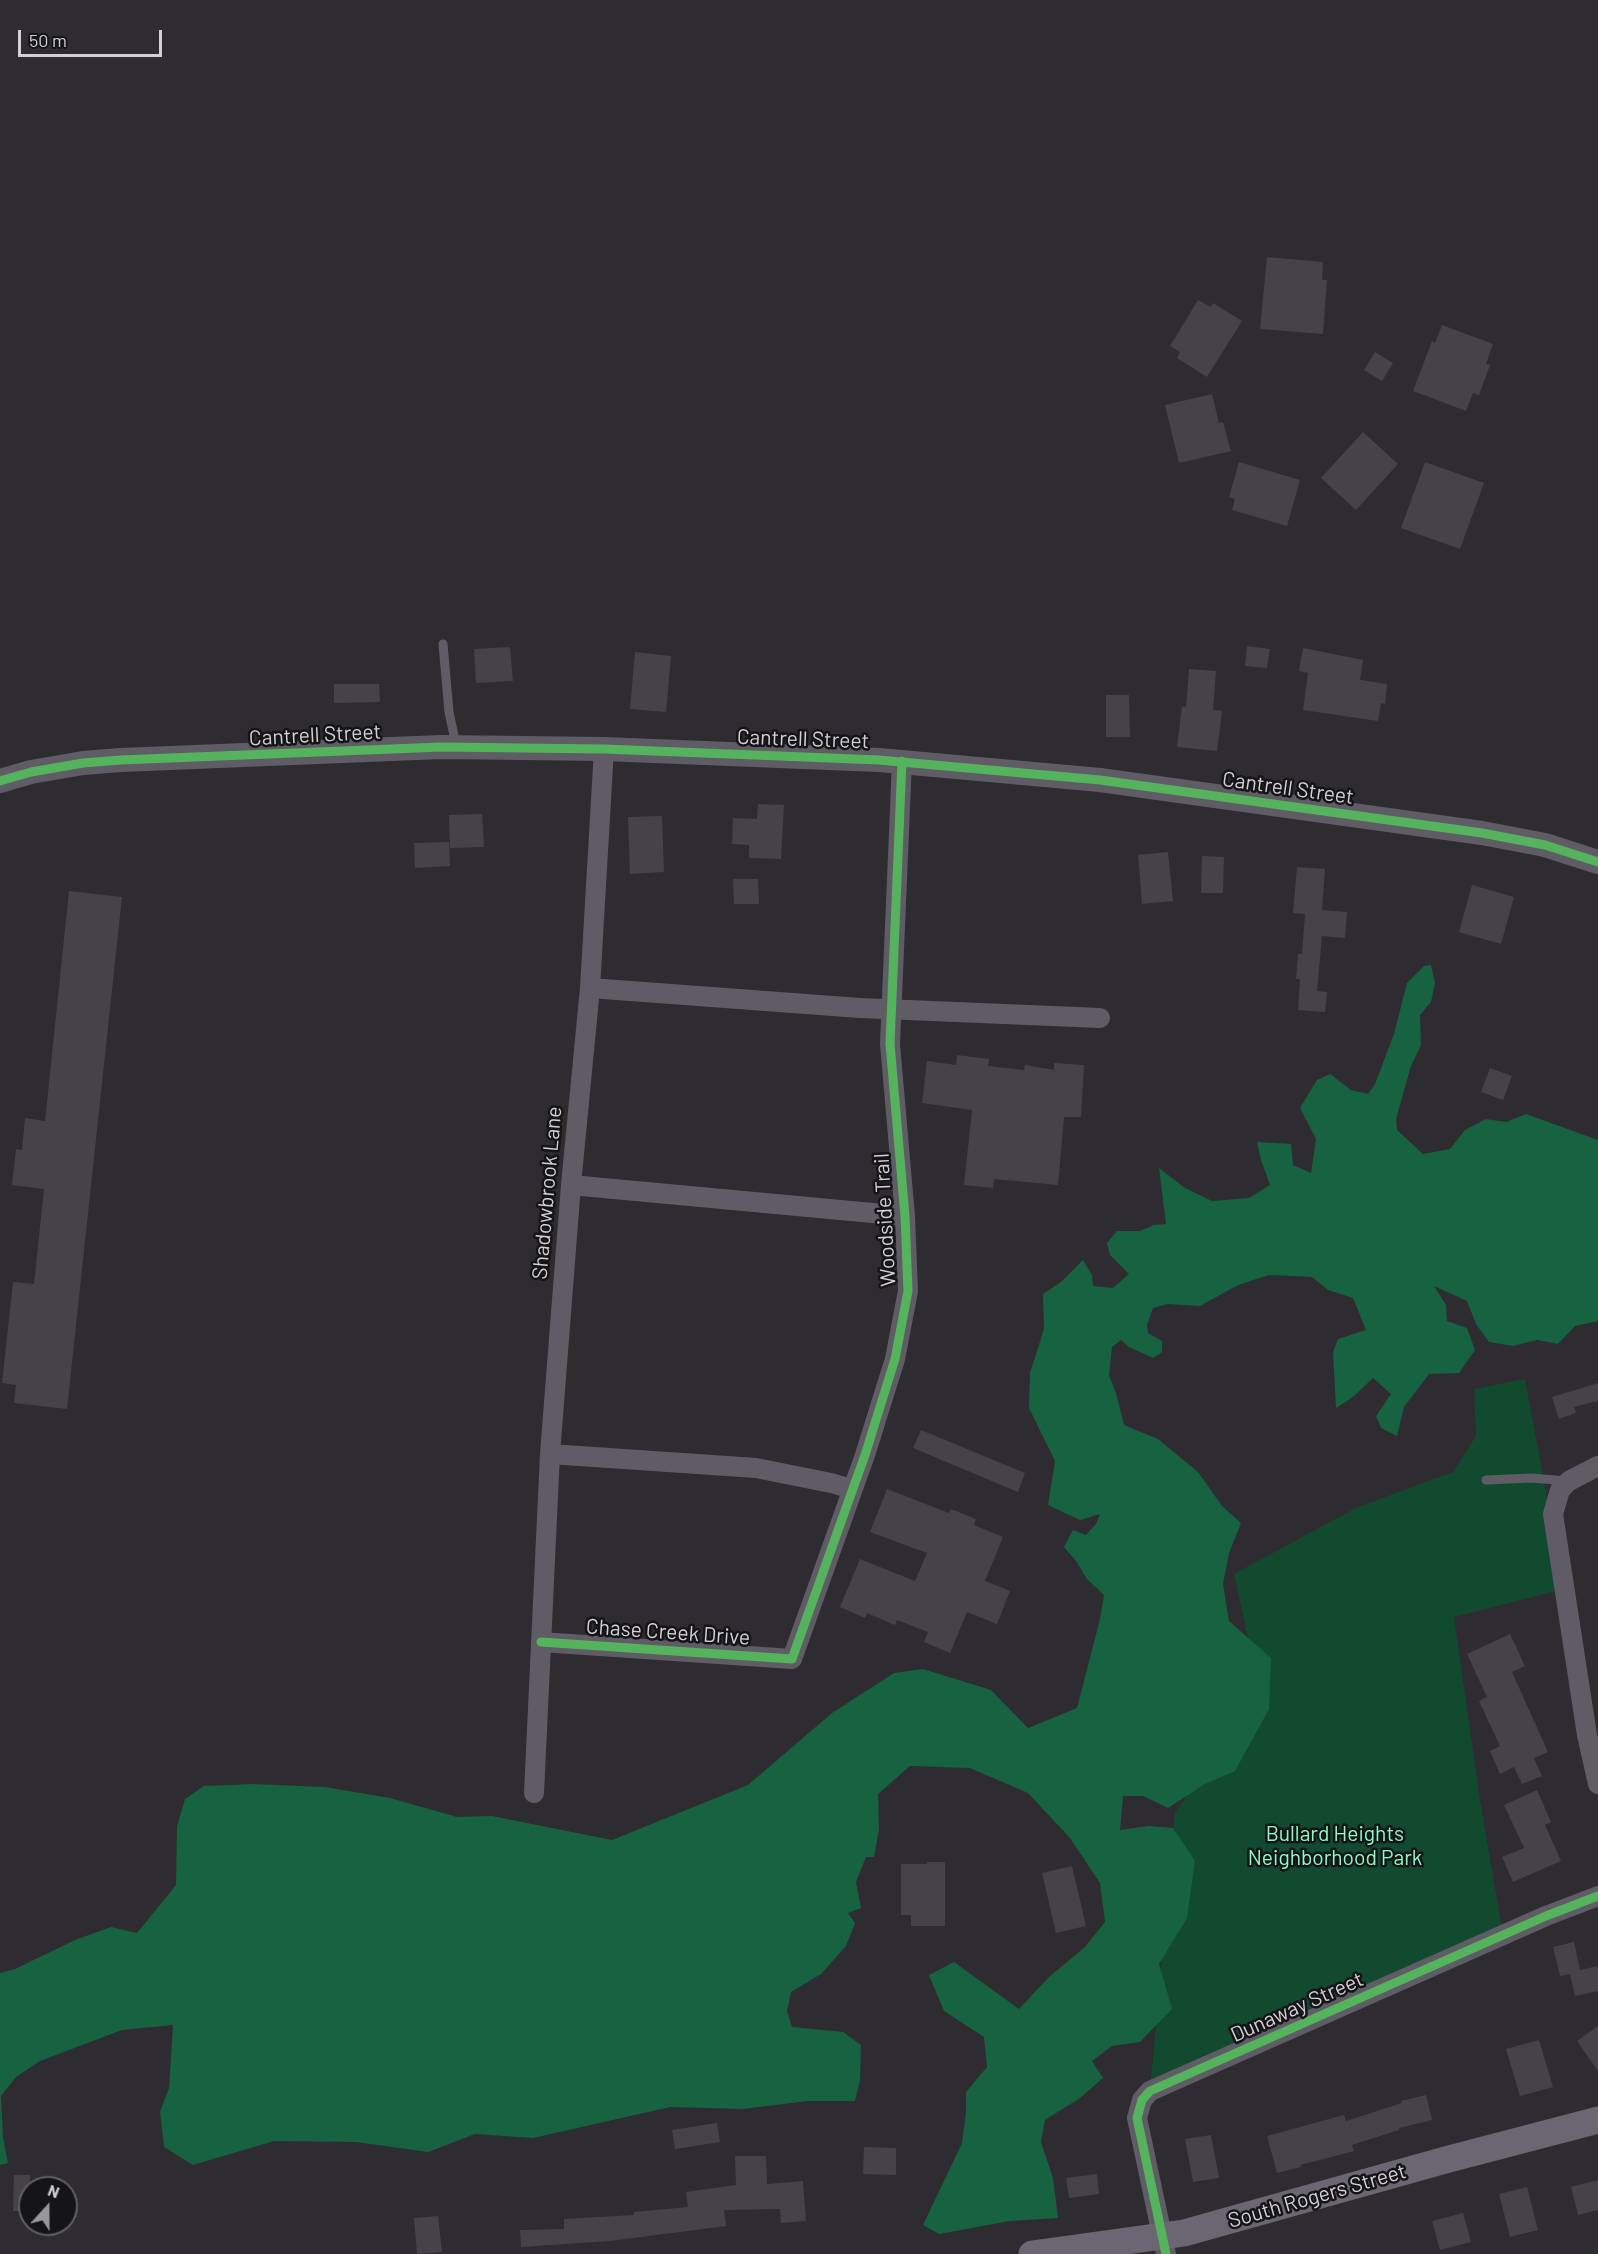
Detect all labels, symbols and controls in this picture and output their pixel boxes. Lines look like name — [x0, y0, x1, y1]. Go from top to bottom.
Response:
scale bar — [21, 18, 165, 56]
text: 50 m — [29, 29, 67, 51]
street label: Cantrell Street — [248, 719, 382, 751]
street label: Cantrell Street — [736, 724, 870, 754]
street label: Cantrell Street — [1221, 766, 1355, 810]
street label: Shadowbrook Lane — [527, 1105, 567, 1281]
street label: Woodside Trail — [869, 1153, 901, 1287]
street label: Chase Creek Drive — [585, 1614, 751, 1650]
park label: Bullard Heights Neighborhood Park — [1248, 1821, 1422, 1871]
street label: Dunaway Street — [1227, 1966, 1367, 2048]
street label: South Rogers Street — [1225, 2159, 1409, 2233]
north arrow — [18, 2176, 78, 2236]
text: N — [46, 2180, 62, 2201]

